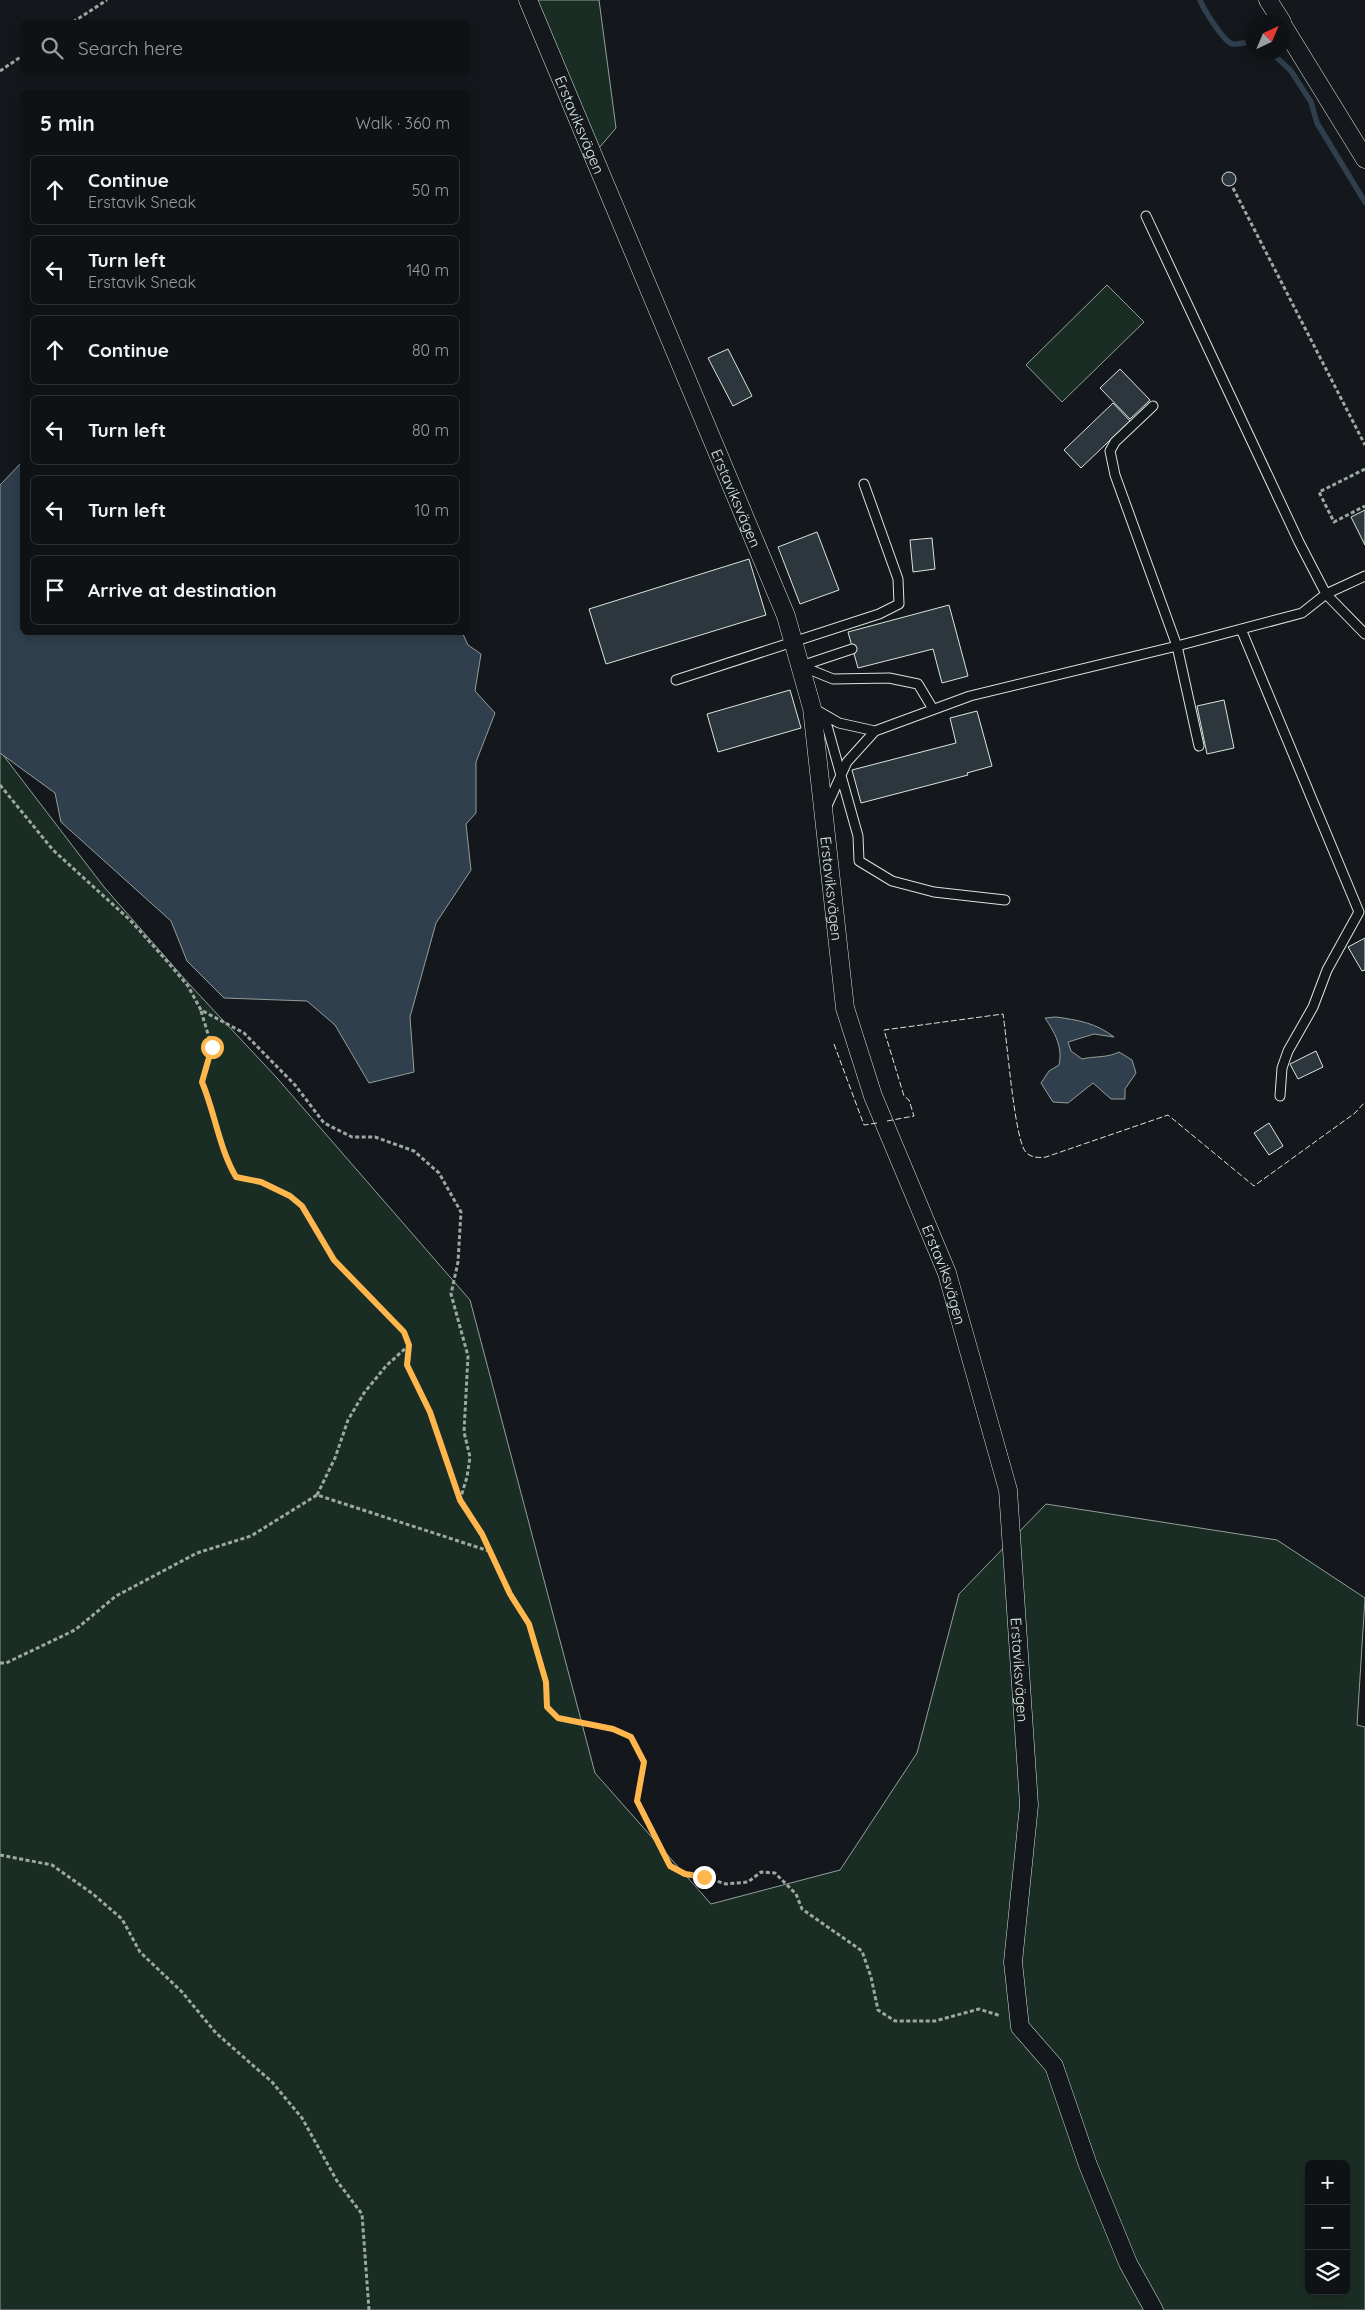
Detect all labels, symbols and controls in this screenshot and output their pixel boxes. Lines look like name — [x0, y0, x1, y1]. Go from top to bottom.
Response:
north arrow — [1245, 15, 1290, 60]
search box — [20, 20, 470, 75]
icon: search — [38, 34, 66, 62]
text: Search here — [78, 36, 183, 60]
street label: Erstaviksvägen — [551, 73, 609, 176]
text: 5 min — [40, 110, 95, 136]
text: Walk · 360 m — [355, 113, 450, 133]
text: Continue — [88, 168, 169, 192]
icon: ahead — [41, 176, 69, 204]
text: 50 m — [412, 180, 449, 200]
text: Erstavik Sneak — [88, 192, 196, 212]
text: Turn left — [88, 248, 166, 272]
icon: left — [41, 256, 69, 284]
text: 140 m — [406, 260, 449, 280]
text: Erstavik Sneak — [88, 272, 196, 292]
icon: ahead — [41, 336, 69, 364]
text: Continue — [88, 338, 169, 362]
text: 80 m — [412, 340, 449, 360]
icon: left — [41, 416, 69, 444]
text: Turn left — [88, 418, 166, 442]
text: 80 m — [412, 420, 449, 440]
street label: Erstaviksvägen — [708, 446, 766, 550]
icon: left — [41, 496, 69, 524]
text: Turn left — [88, 498, 166, 522]
text: 10 m — [415, 500, 449, 520]
icon: arrive — [41, 576, 69, 604]
text: Arrive at destination — [88, 578, 277, 602]
street label: Erstaviksvägen — [817, 835, 847, 942]
route start — [201, 1036, 224, 1059]
street label: Erstaviksvägen — [918, 1222, 970, 1327]
street label: Erstaviksvägen — [1007, 1617, 1033, 1723]
route end — [693, 1866, 716, 1889]
map controls — [1305, 2160, 1350, 2295]
button: + — [1305, 2160, 1350, 2205]
button: − — [1305, 2205, 1350, 2250]
button: layers — [1305, 2250, 1350, 2295]

